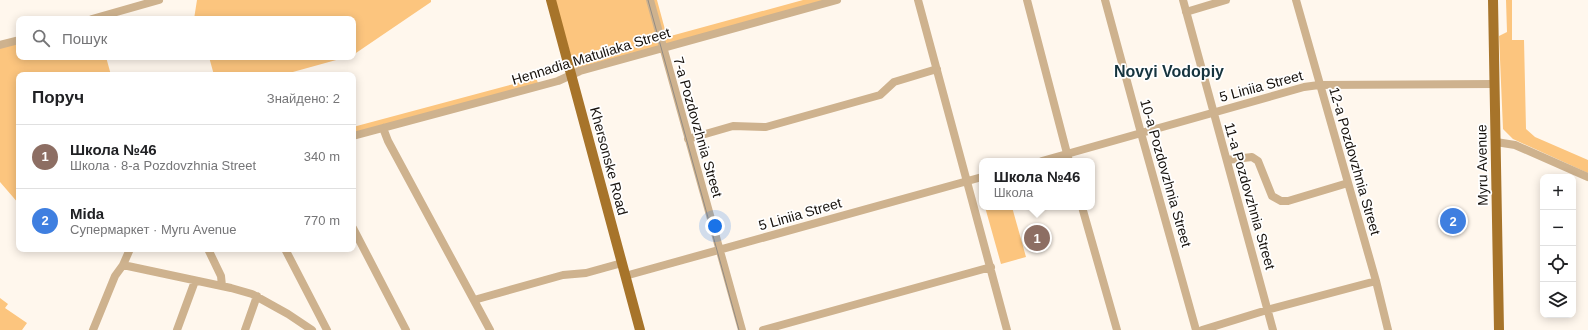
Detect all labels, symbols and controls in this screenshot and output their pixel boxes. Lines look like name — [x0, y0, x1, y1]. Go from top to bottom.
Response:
search box — [16, 16, 356, 60]
street label: Hennadia Matuliaka Street — [510, 24, 672, 88]
icon: search — [30, 27, 52, 49]
text: Пошук — [62, 30, 107, 47]
street label: 7-a Pozdovzhnia Street — [670, 55, 726, 199]
district label: Novyi Vodopiy — [1114, 63, 1224, 80]
street label: 5 Liniia Street — [1218, 67, 1305, 105]
street label: 12-a Pozdovzhnia Street — [1326, 85, 1384, 237]
text: Поруч — [32, 88, 84, 107]
text: Знайдено: 2 — [267, 91, 340, 106]
street label: 10-a Pozdovzhnia Street — [1137, 97, 1195, 249]
street label: Khersonske Road — [587, 105, 631, 217]
street label: 11-a Pozdovzhnia Street — [1221, 121, 1279, 271]
street label: Myru Avenue — [1473, 124, 1491, 206]
text: Школа №46 — [70, 141, 157, 158]
text: 1 — [41, 149, 49, 164]
text: 340 m — [304, 149, 340, 164]
text: Школа · 8-a Pozdovzhnia Street — [70, 158, 256, 173]
popup — [979, 158, 1095, 210]
text: Школа №46 — [994, 168, 1080, 185]
map controls — [1540, 174, 1576, 318]
button: + — [1540, 174, 1576, 210]
text: Школа — [994, 185, 1033, 200]
street label: 5 Liniia Street — [757, 194, 843, 233]
text: Mida — [70, 205, 104, 222]
pin: 2 — [1440, 206, 1466, 236]
button: − — [1540, 210, 1576, 246]
text: 2 — [41, 213, 49, 228]
text: 770 m — [304, 213, 340, 228]
your location — [705, 216, 725, 236]
text: Супермаркет · Myru Avenue — [70, 222, 237, 237]
pin: 1 — [1024, 223, 1050, 253]
button: locate — [1540, 246, 1576, 282]
button: layers — [1540, 282, 1576, 318]

